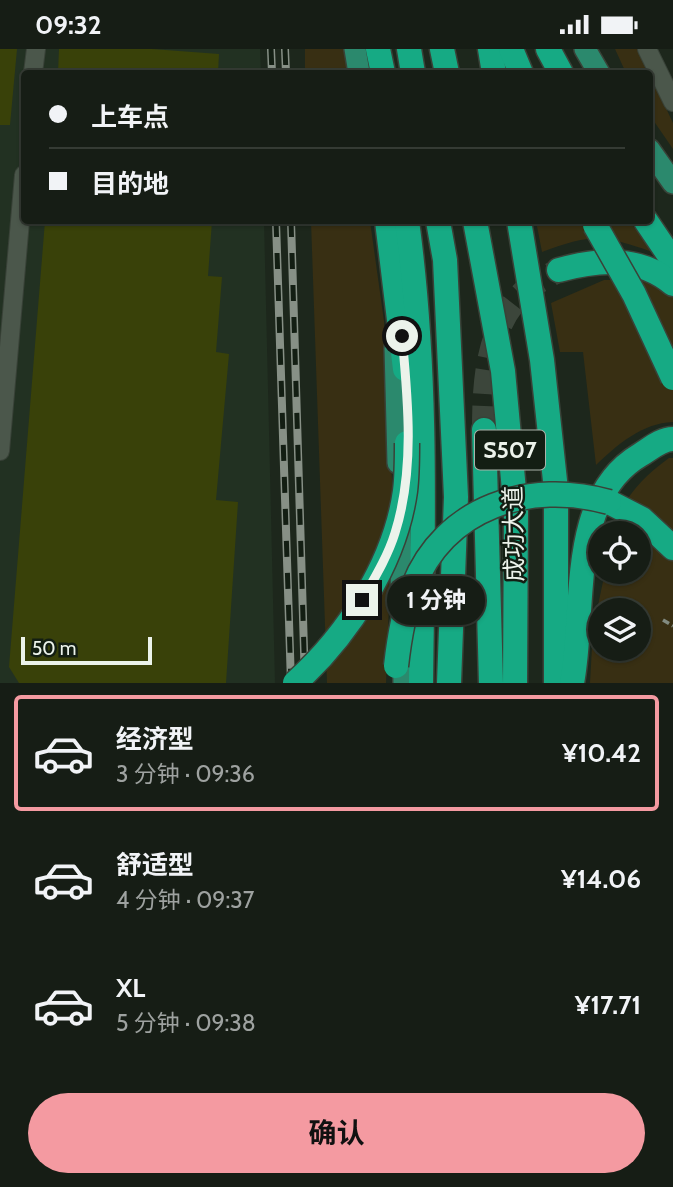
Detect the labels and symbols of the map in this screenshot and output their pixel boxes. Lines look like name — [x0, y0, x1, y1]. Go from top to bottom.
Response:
route start — [386, 320, 418, 352]
road number: S507 — [475, 431, 545, 469]
street label: 成功大道 — [498, 486, 529, 582]
callout: 1 分钟 — [386, 575, 485, 625]
route end — [346, 584, 378, 616]
scale bar — [21, 634, 152, 666]

